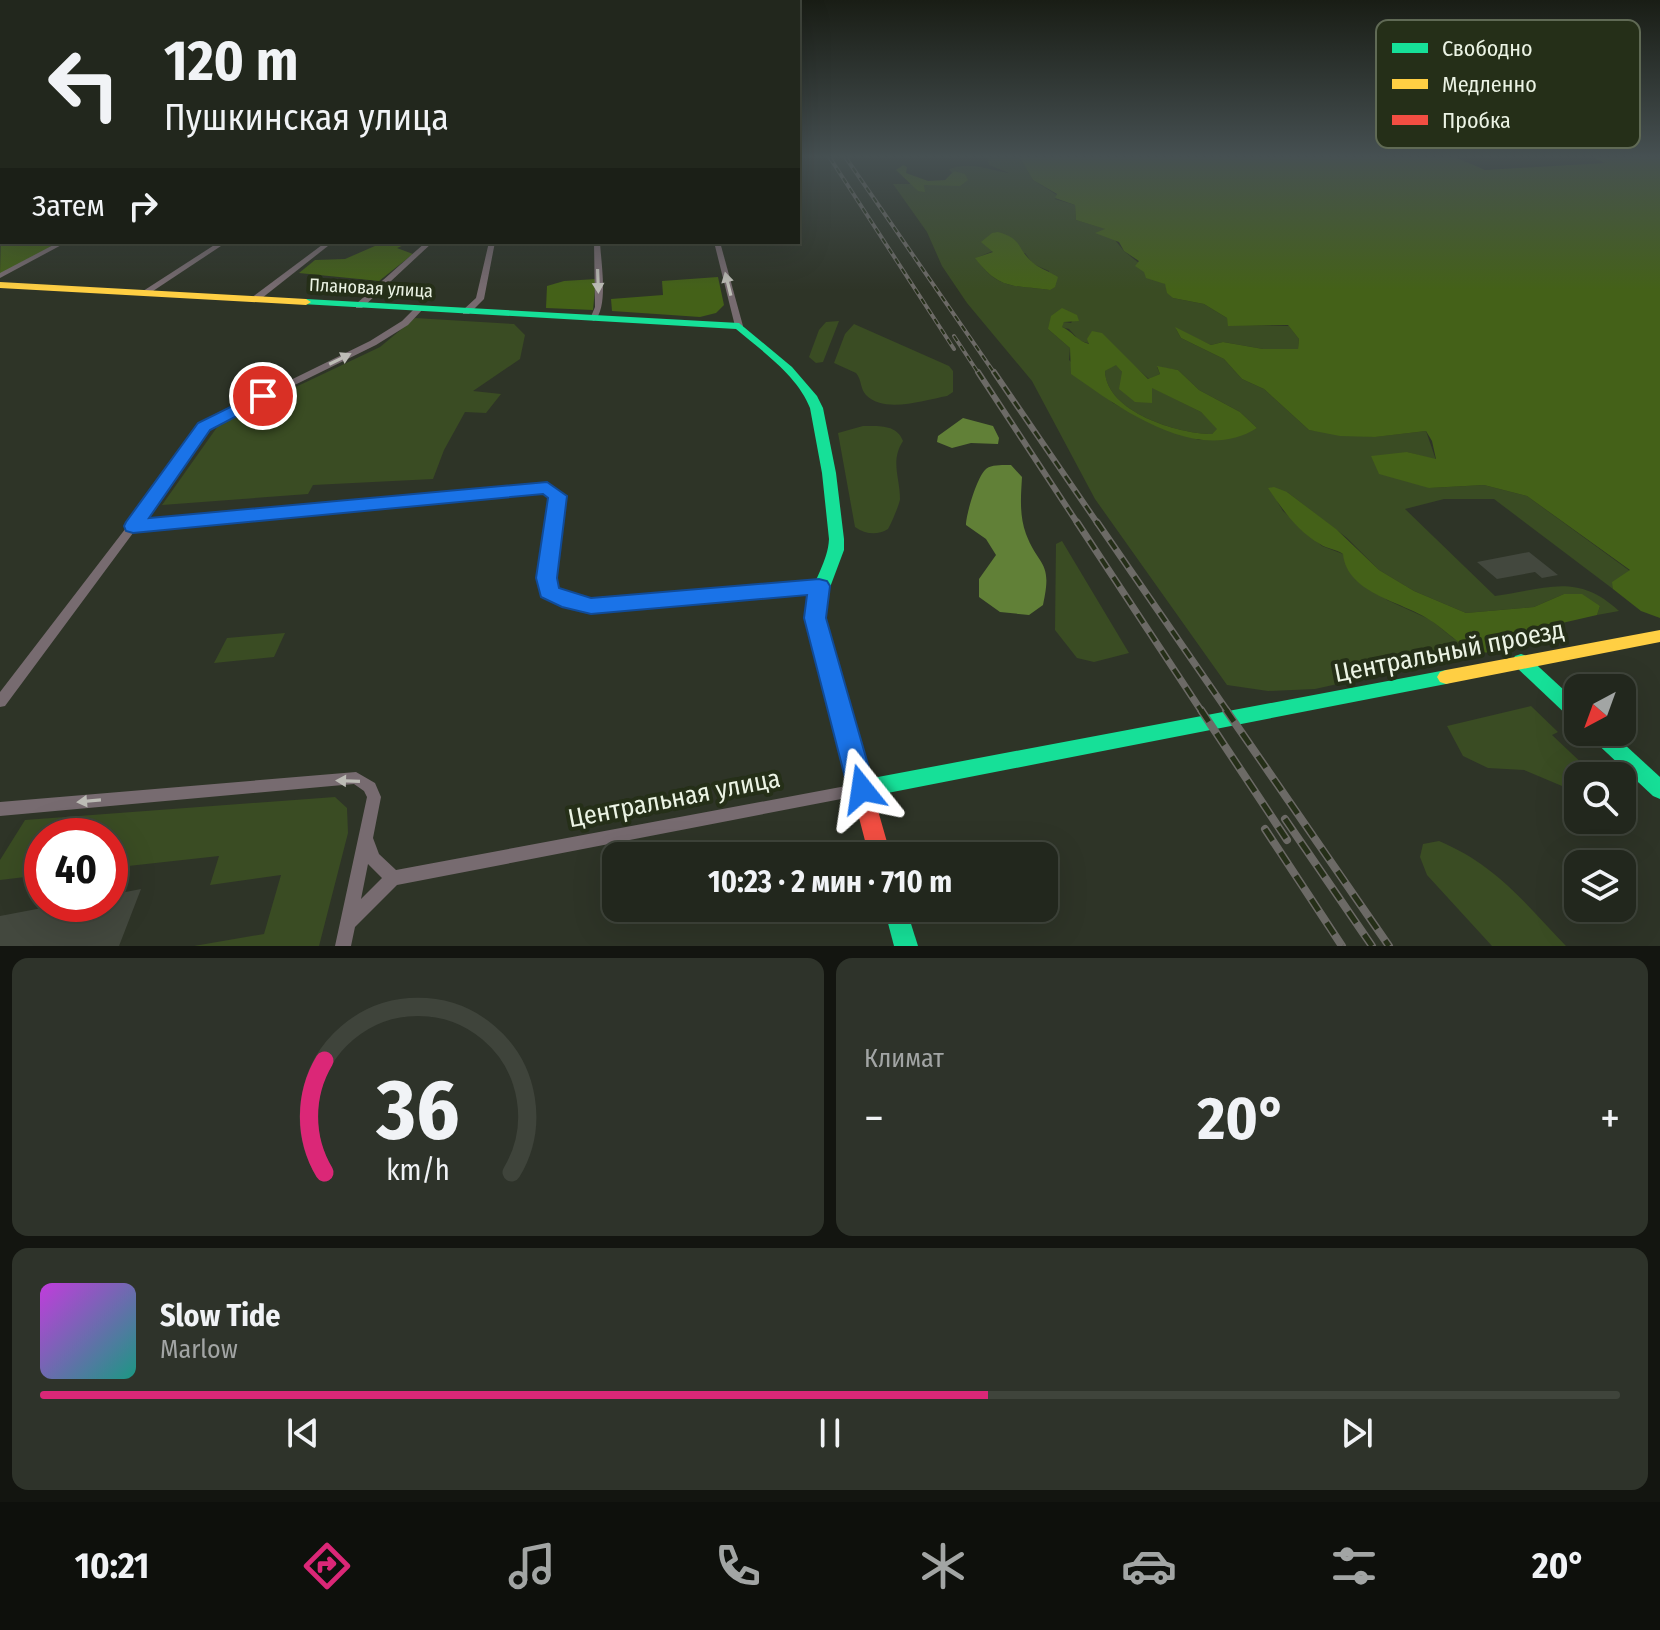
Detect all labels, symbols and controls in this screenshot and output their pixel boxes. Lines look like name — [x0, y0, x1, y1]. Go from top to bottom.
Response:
legend — [1376, 20, 1640, 148]
text: 120 m — [164, 28, 299, 95]
icon: left — [32, 32, 136, 136]
text: Свободно — [1442, 35, 1533, 62]
text: Медленно — [1442, 71, 1537, 98]
text: Пушкинская улица — [164, 96, 449, 140]
text: Пробка — [1442, 107, 1511, 134]
icon: right — [121, 184, 165, 228]
text: Затем — [32, 188, 105, 224]
one-way arrow — [592, 269, 605, 294]
one-way arrow — [721, 271, 734, 296]
street label: Плановая улица — [309, 274, 434, 302]
one-way arrow — [328, 352, 351, 366]
pin — [229, 362, 297, 430]
icon: arrive — [241, 374, 285, 418]
street label: Центральный проезд — [1331, 614, 1567, 689]
north arrow — [1564, 674, 1636, 746]
map controls — [1564, 674, 1636, 922]
position arrow — [820, 747, 904, 831]
button: search — [1564, 762, 1636, 834]
street label: Центральная улица — [565, 763, 783, 834]
one-way arrow — [334, 775, 360, 788]
one-way arrow — [76, 795, 101, 808]
speed limit sign: 40 — [24, 818, 128, 922]
button: layers — [1564, 850, 1636, 922]
text: 10:23 · 2 мин · 710 m — [708, 864, 952, 900]
text: Климат — [864, 1043, 944, 1074]
text: 36 — [376, 1061, 459, 1161]
text: 20° — [1198, 1083, 1286, 1155]
text: − — [864, 1092, 884, 1145]
text: + — [1600, 1092, 1620, 1145]
text: km/h — [386, 1153, 450, 1188]
text: Slow Tide — [160, 1298, 281, 1334]
text: Marlow — [160, 1334, 238, 1365]
icon: previous — [281, 1411, 325, 1455]
icon: pause — [808, 1411, 852, 1455]
icon: next — [1335, 1411, 1379, 1455]
icon: directions — [299, 1538, 355, 1594]
icon: music — [504, 1538, 560, 1594]
icon: phone — [710, 1538, 766, 1594]
icon: climate — [915, 1538, 971, 1594]
icon: car — [1121, 1538, 1177, 1594]
icon: filters — [1326, 1538, 1382, 1594]
text: 10:21 — [75, 1544, 149, 1588]
text: 20° — [1532, 1544, 1585, 1588]

